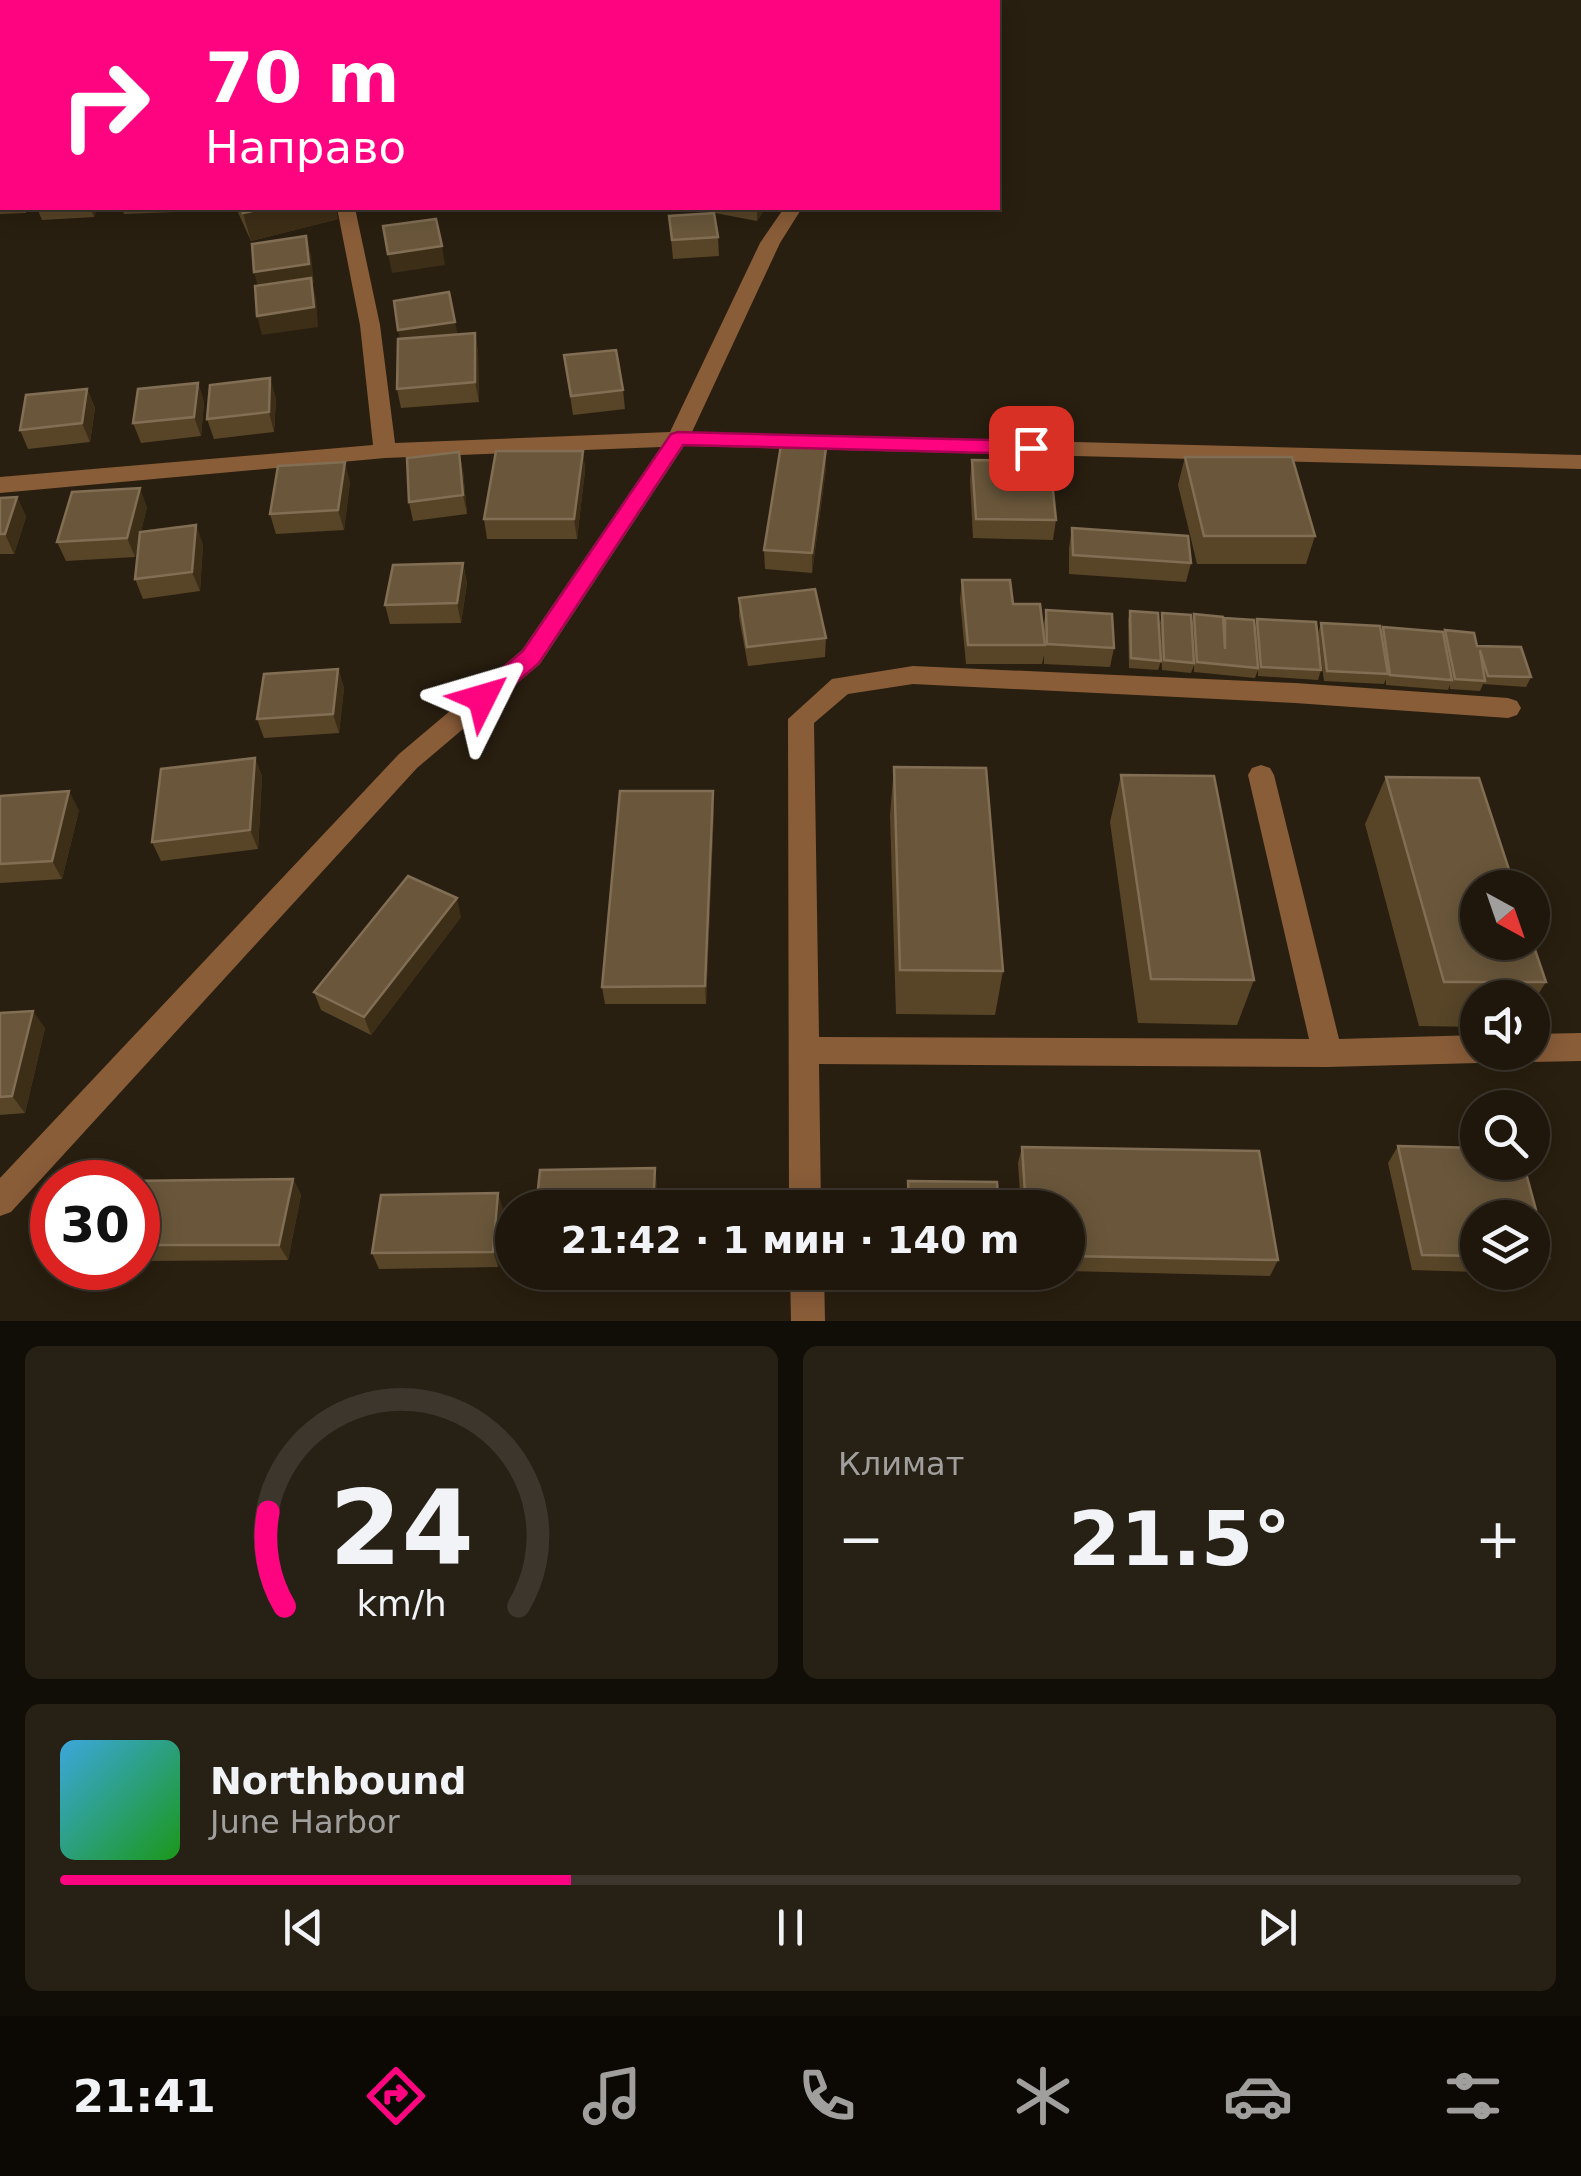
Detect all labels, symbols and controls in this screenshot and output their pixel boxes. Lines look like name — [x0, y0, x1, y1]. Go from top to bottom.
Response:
text: 70 m — [205, 37, 400, 119]
icon: right — [40, 40, 170, 170]
text: Направо — [205, 121, 406, 174]
pin — [989, 406, 1074, 491]
icon: arrive — [1004, 421, 1059, 476]
position arrow — [430, 646, 534, 750]
north arrow — [1460, 870, 1550, 960]
map controls — [1460, 870, 1550, 1290]
button: sound — [1460, 980, 1550, 1070]
button: search — [1460, 1090, 1550, 1180]
speed limit sign: 30 — [30, 1160, 160, 1290]
button: layers — [1460, 1200, 1550, 1290]
text: 21:42 · 1 мин · 140 m — [561, 1218, 1019, 1262]
text: Климат — [838, 1445, 964, 1483]
text: 24 — [329, 1467, 474, 1589]
text: 21.5° — [1068, 1495, 1291, 1583]
text: − — [838, 1507, 884, 1571]
text: + — [1475, 1507, 1521, 1571]
text: km/h — [356, 1583, 447, 1624]
text: Northbound — [210, 1759, 466, 1803]
text: June Harbor — [210, 1803, 400, 1841]
icon: previous — [276, 1900, 331, 1955]
icon: pause — [763, 1900, 818, 1955]
icon: next — [1250, 1900, 1305, 1955]
icon: directions — [361, 2061, 431, 2131]
icon: music — [577, 2061, 647, 2131]
icon: phone — [792, 2061, 862, 2131]
icon: climate — [1008, 2061, 1078, 2131]
icon: car — [1223, 2061, 1293, 2131]
icon: filters — [1438, 2061, 1508, 2131]
text: 21:41 — [73, 2070, 216, 2123]

